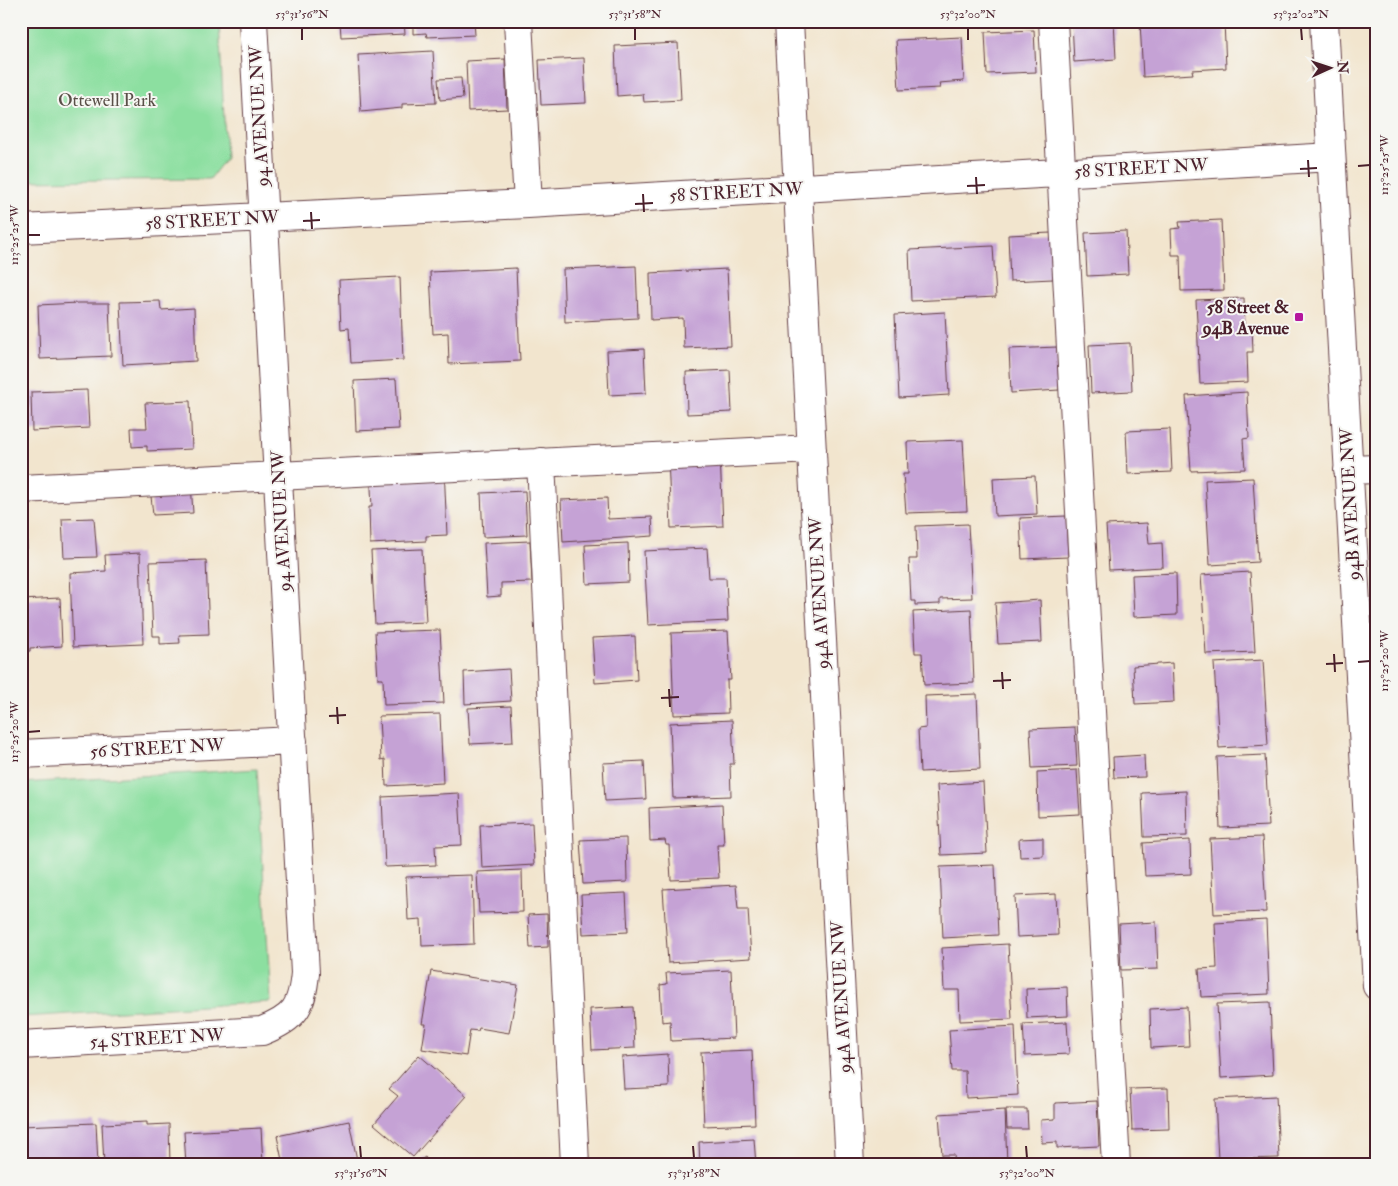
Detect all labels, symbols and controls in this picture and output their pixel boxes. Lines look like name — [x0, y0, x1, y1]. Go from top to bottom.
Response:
text: 53°31'56"N — [275, 7, 329, 22]
text: 53°31'58"N — [609, 7, 662, 22]
text: 53°32'00"N — [940, 7, 996, 22]
text: 53°32'02"N — [1273, 7, 1329, 22]
north arrow — [1306, 42, 1356, 92]
street label: 94 AVENUE NW — [244, 44, 275, 189]
text: N — [1334, 60, 1351, 75]
park label: Ottewell Park — [58, 89, 156, 112]
text: 113°25'25"W — [1377, 134, 1392, 195]
street label: 58 STREET NW — [1074, 153, 1209, 183]
street label: 58 STREET NW — [669, 177, 804, 207]
text: 113°25'25"W — [7, 204, 22, 265]
street label: 58 STREET NW — [145, 205, 280, 235]
place label: 58 Street & 94B Avenue — [1200, 296, 1289, 340]
marker: 58 Street & 94B Avenue — [1293, 311, 1305, 323]
street label: 94B AVENUE NW — [1335, 426, 1366, 583]
street label: 94 AVENUE NW — [266, 449, 297, 594]
street label: 94A AVENUE NW — [804, 516, 835, 672]
text: 113°25'20"W — [1377, 629, 1392, 692]
text: 113°25'20"W — [7, 700, 22, 763]
street label: 56 STREET NW — [89, 733, 225, 764]
street label: 94A AVENUE NW — [826, 920, 857, 1076]
street label: 54 STREET NW — [89, 1023, 226, 1054]
text: 53°31'56"N — [334, 1166, 388, 1181]
text: 53°31'58"N — [668, 1166, 721, 1181]
text: 53°32'00"N — [999, 1166, 1055, 1181]

